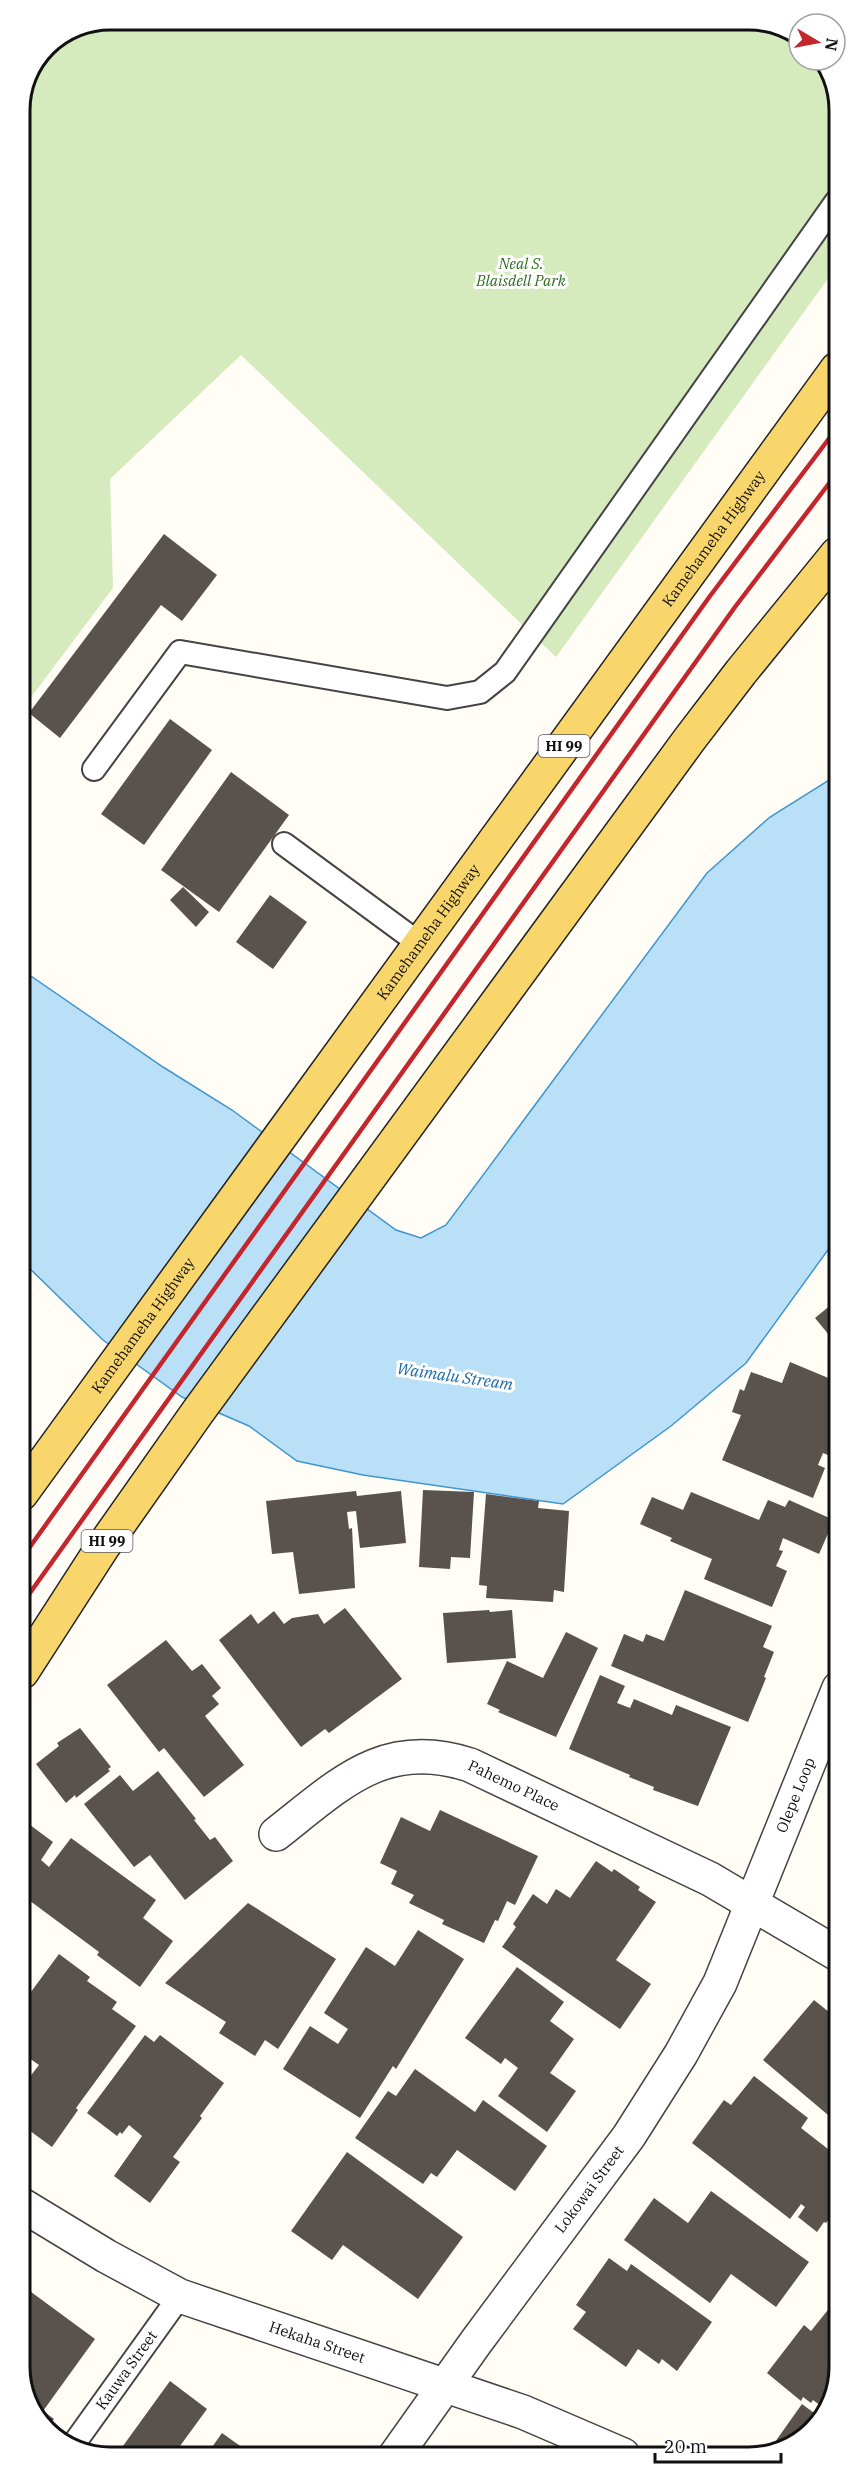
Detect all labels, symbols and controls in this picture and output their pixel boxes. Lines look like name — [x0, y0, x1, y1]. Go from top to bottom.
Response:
north arrow — [787, 12, 847, 72]
text: N — [821, 37, 843, 53]
park label: Neal S. Blaisdell Park — [475, 254, 566, 290]
street label: Kamehameha Highway — [658, 467, 769, 610]
road number: HI 99 — [538, 735, 590, 757]
street label: Kamehameha Highway — [372, 860, 484, 1004]
street label: Kamehameha Highway — [87, 1254, 198, 1397]
water label: Waimalu Stream — [396, 1358, 515, 1394]
road number: HI 99 — [82, 1530, 132, 1552]
street label: Pahemo Place — [465, 1755, 562, 1815]
street label: Olepe Loop — [772, 1755, 819, 1835]
street label: Lokowai Street — [550, 2141, 628, 2237]
street label: Hekaha Street — [267, 2317, 368, 2367]
street label: Kauwa Street — [91, 2327, 161, 2413]
scale bar — [655, 2426, 781, 2464]
text: 20 m — [664, 2435, 707, 2458]

